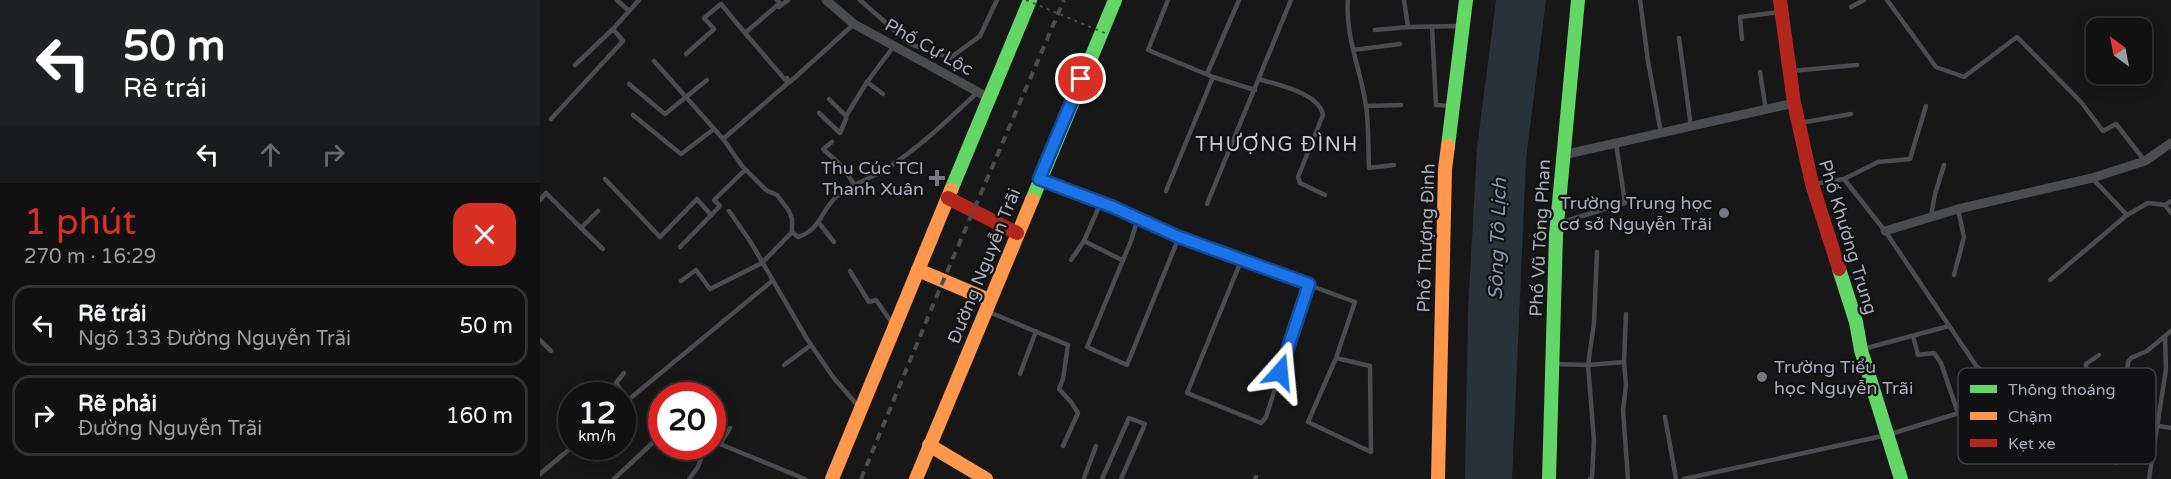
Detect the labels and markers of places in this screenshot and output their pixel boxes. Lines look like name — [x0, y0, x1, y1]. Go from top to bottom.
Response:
pin — [1055, 53, 1106, 104]
place label: Thu Cúc TCI Thanh Xuân — [821, 157, 924, 200]
marker: Thu Cúc TCI Thanh Xuân — [928, 169, 946, 187]
place label: Trường Trung học cơ sở Nguyễn Trãi — [1559, 192, 1712, 235]
marker: Trường Trung học cơ sở Nguyễn Trãi — [1717, 206, 1731, 220]
place label: Trường Tiểu học Nguyễn Trãi — [1774, 356, 1913, 399]
marker: Trường Tiểu học Nguyễn Trãi — [1755, 370, 1769, 384]

